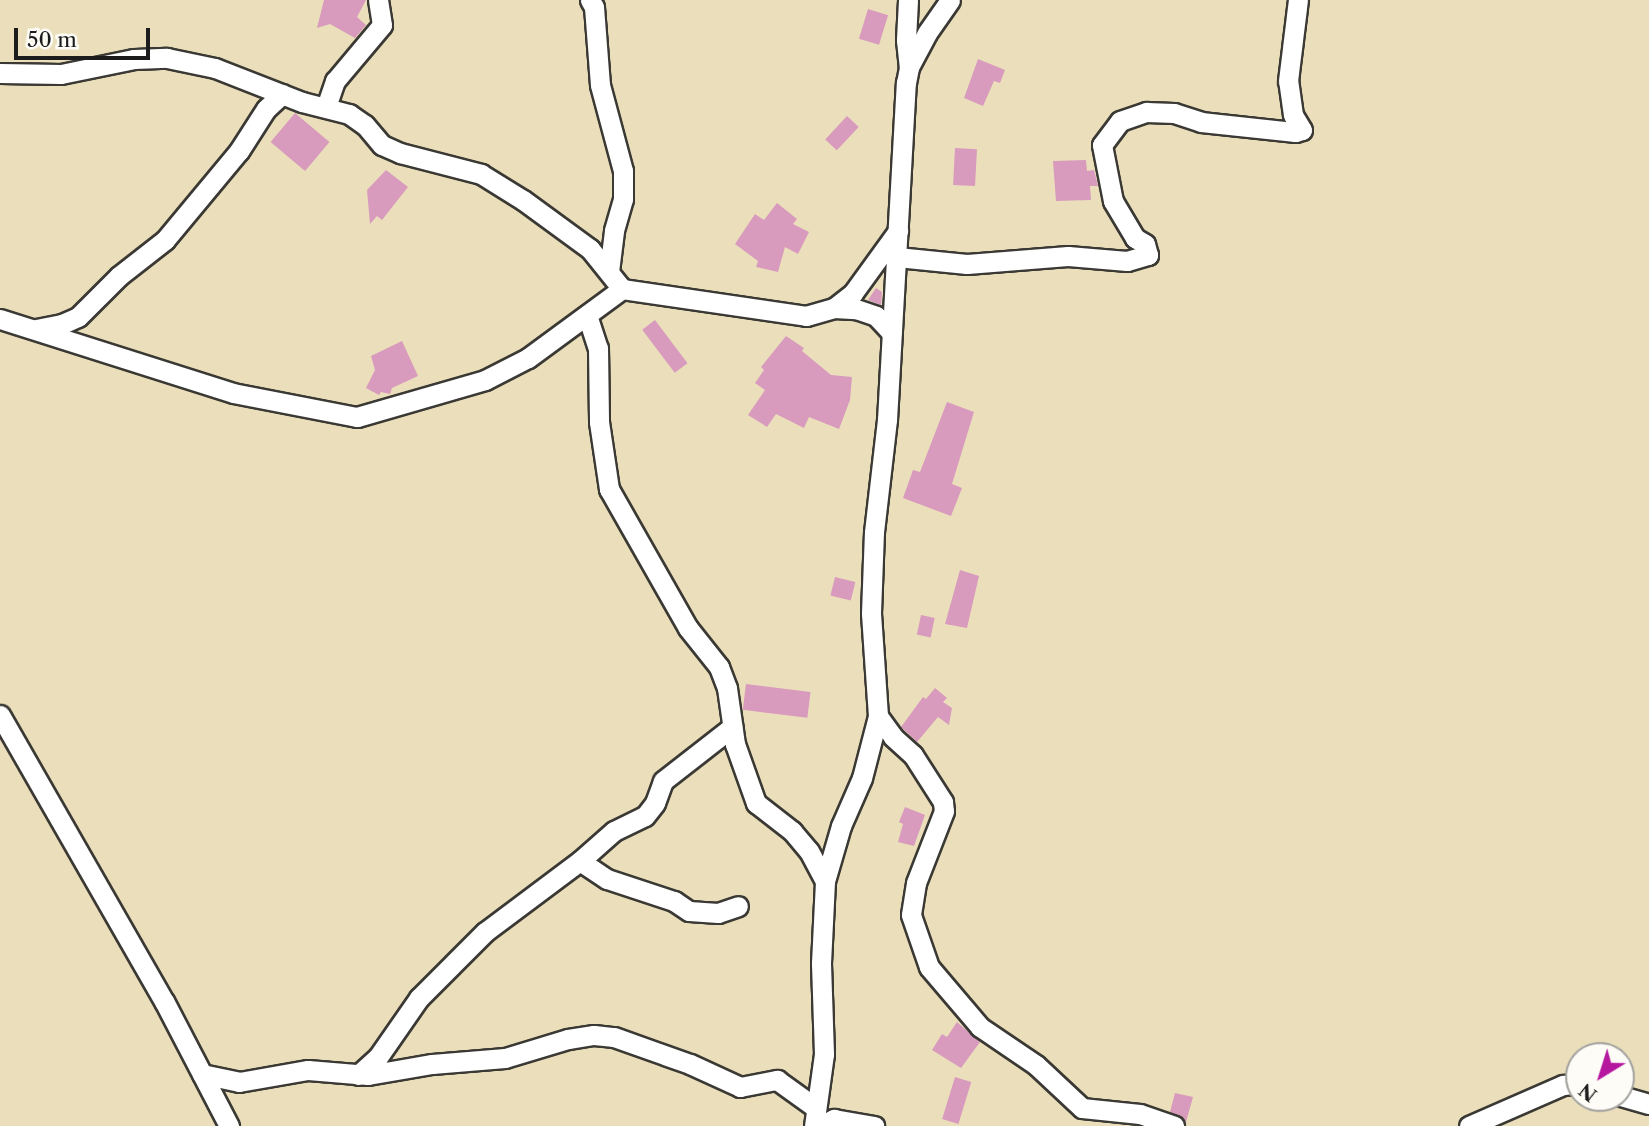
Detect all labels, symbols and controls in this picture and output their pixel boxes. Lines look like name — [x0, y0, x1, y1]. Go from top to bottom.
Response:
scale bar — [18, 14, 154, 58]
text: 50 m — [27, 27, 77, 52]
north arrow — [1565, 1042, 1635, 1112]
text: N — [1574, 1078, 1602, 1107]

